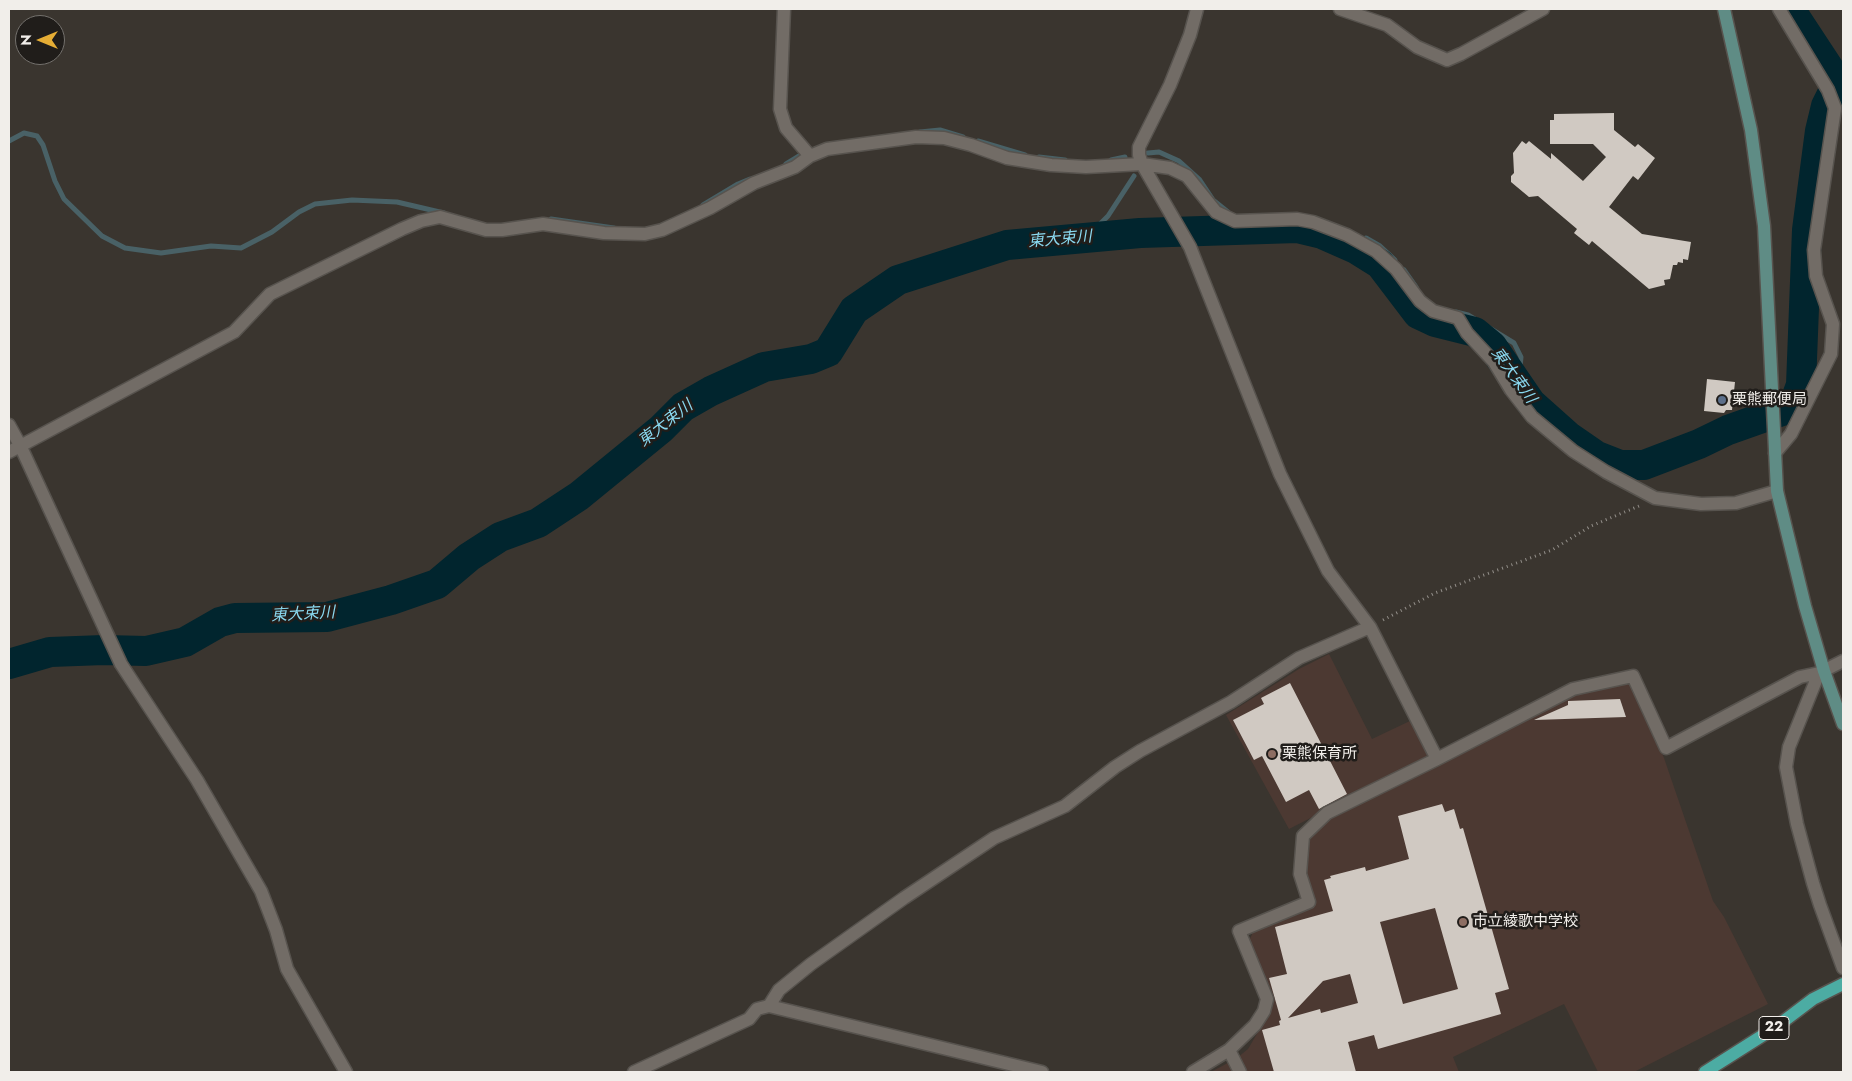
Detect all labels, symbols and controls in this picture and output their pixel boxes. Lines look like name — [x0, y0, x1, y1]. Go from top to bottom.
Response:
north arrow — [15, 15, 65, 65]
text: N — [16, 34, 36, 46]
water label: 東大束川 — [1027, 228, 1093, 252]
water label: 東大束川 — [1486, 344, 1540, 408]
place label: 栗熊郵便局 — [1732, 391, 1807, 409]
marker: 栗熊郵便局 — [1716, 394, 1728, 406]
water label: 東大束川 — [635, 397, 697, 451]
water label: 東大束川 — [271, 604, 335, 626]
place label: 栗熊保育所 — [1282, 745, 1357, 763]
marker: 栗熊保育所 — [1266, 748, 1278, 760]
place label: 市立綾歌中学校 — [1473, 913, 1578, 931]
marker: 市立綾歌中学校 — [1457, 916, 1469, 928]
road number: 22 — [1759, 1016, 1789, 1040]

